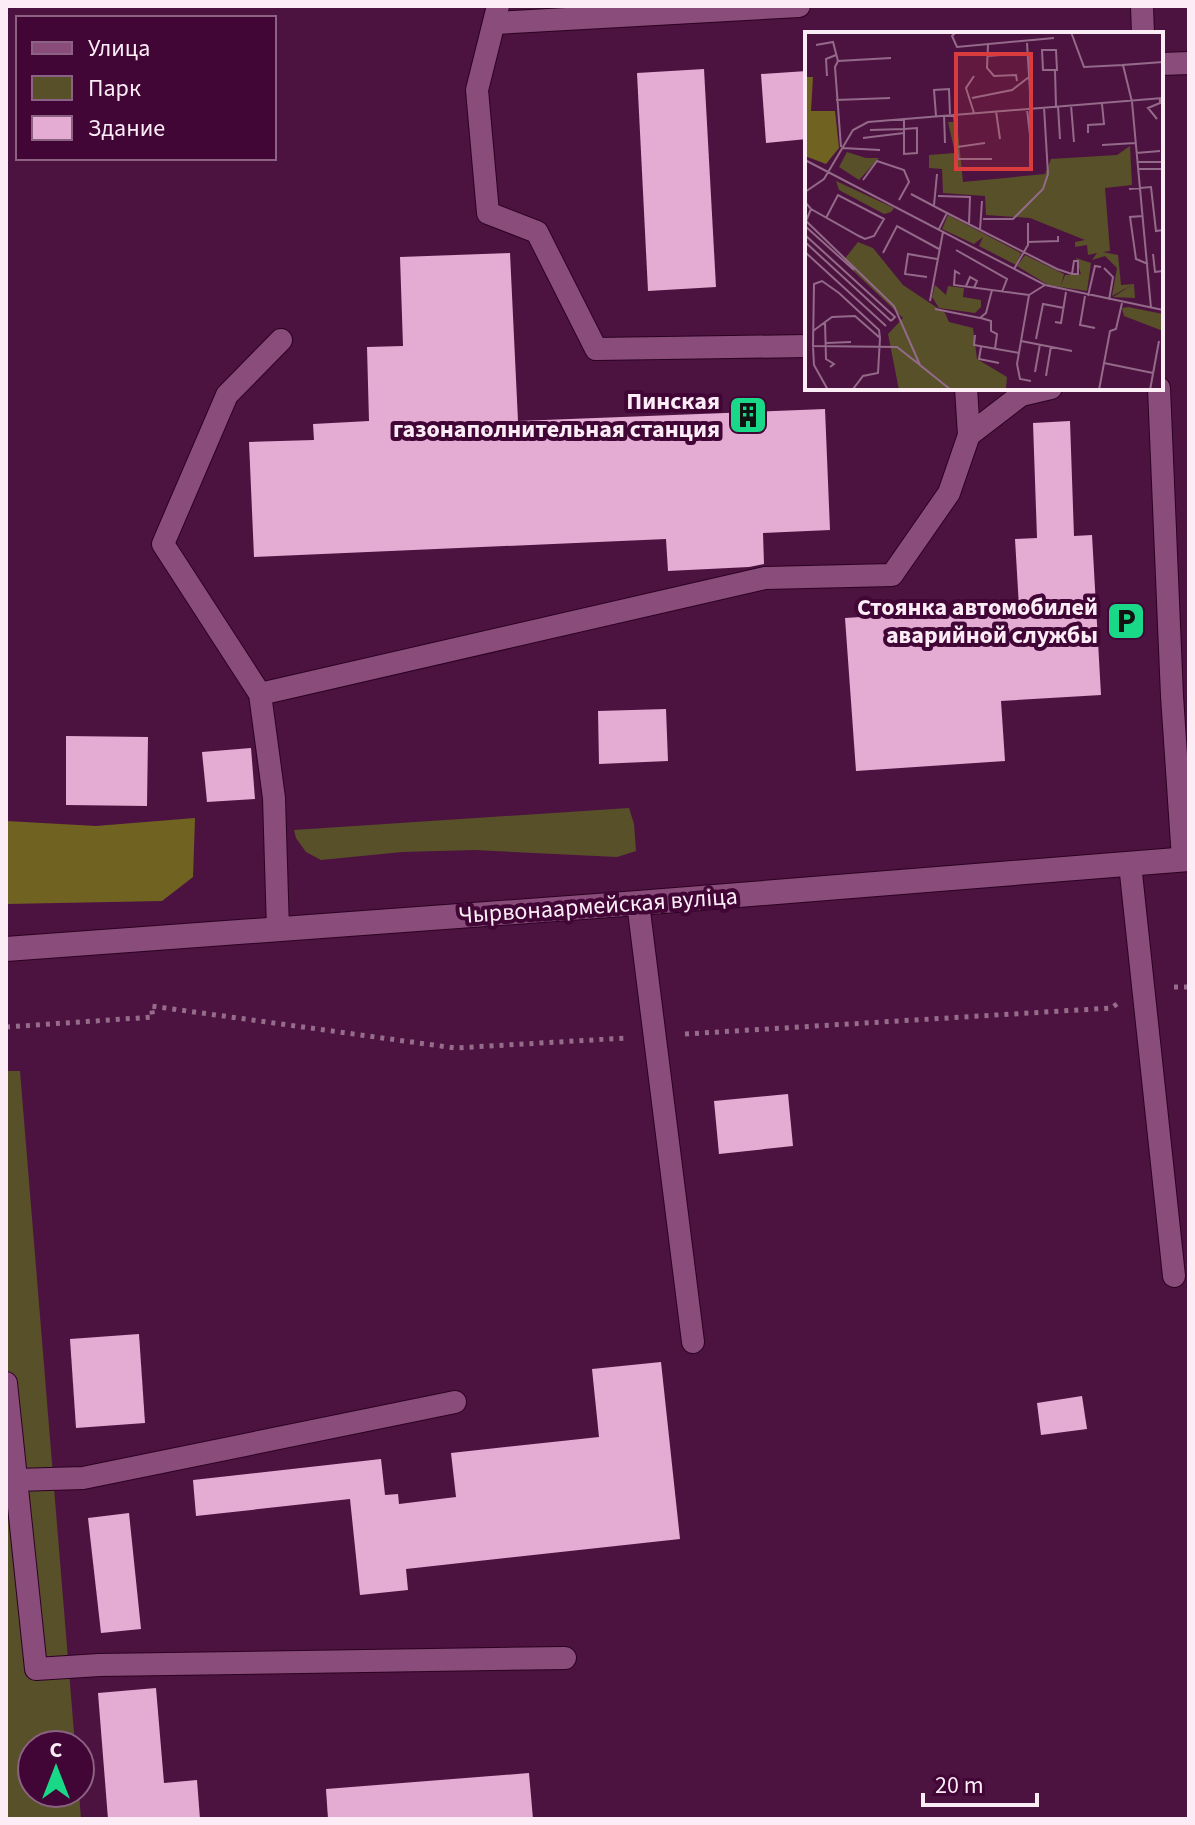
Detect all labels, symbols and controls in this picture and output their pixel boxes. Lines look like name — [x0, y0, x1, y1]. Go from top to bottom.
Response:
legend — [16, 16, 276, 160]
text: Улица — [88, 31, 150, 66]
inset map — [805, 32, 1163, 390]
text: Парк — [88, 71, 141, 106]
text: Здание — [88, 111, 165, 146]
place label: Пинская газонаполнительная станция — [393, 384, 720, 447]
building icon: Пинская газонаполнительная станция — [727, 394, 769, 436]
place label: Стоянка автомобилей аварийной службы — [857, 590, 1098, 653]
parking icon: Стоянка автомобилей аварийной службы — [1105, 600, 1147, 642]
street label: Чырвонаармейская вуліца — [457, 879, 739, 933]
north arrow — [16, 1729, 96, 1809]
text: С — [50, 1734, 63, 1766]
scale bar — [923, 1757, 1037, 1807]
text: 20 m — [935, 1768, 984, 1803]

